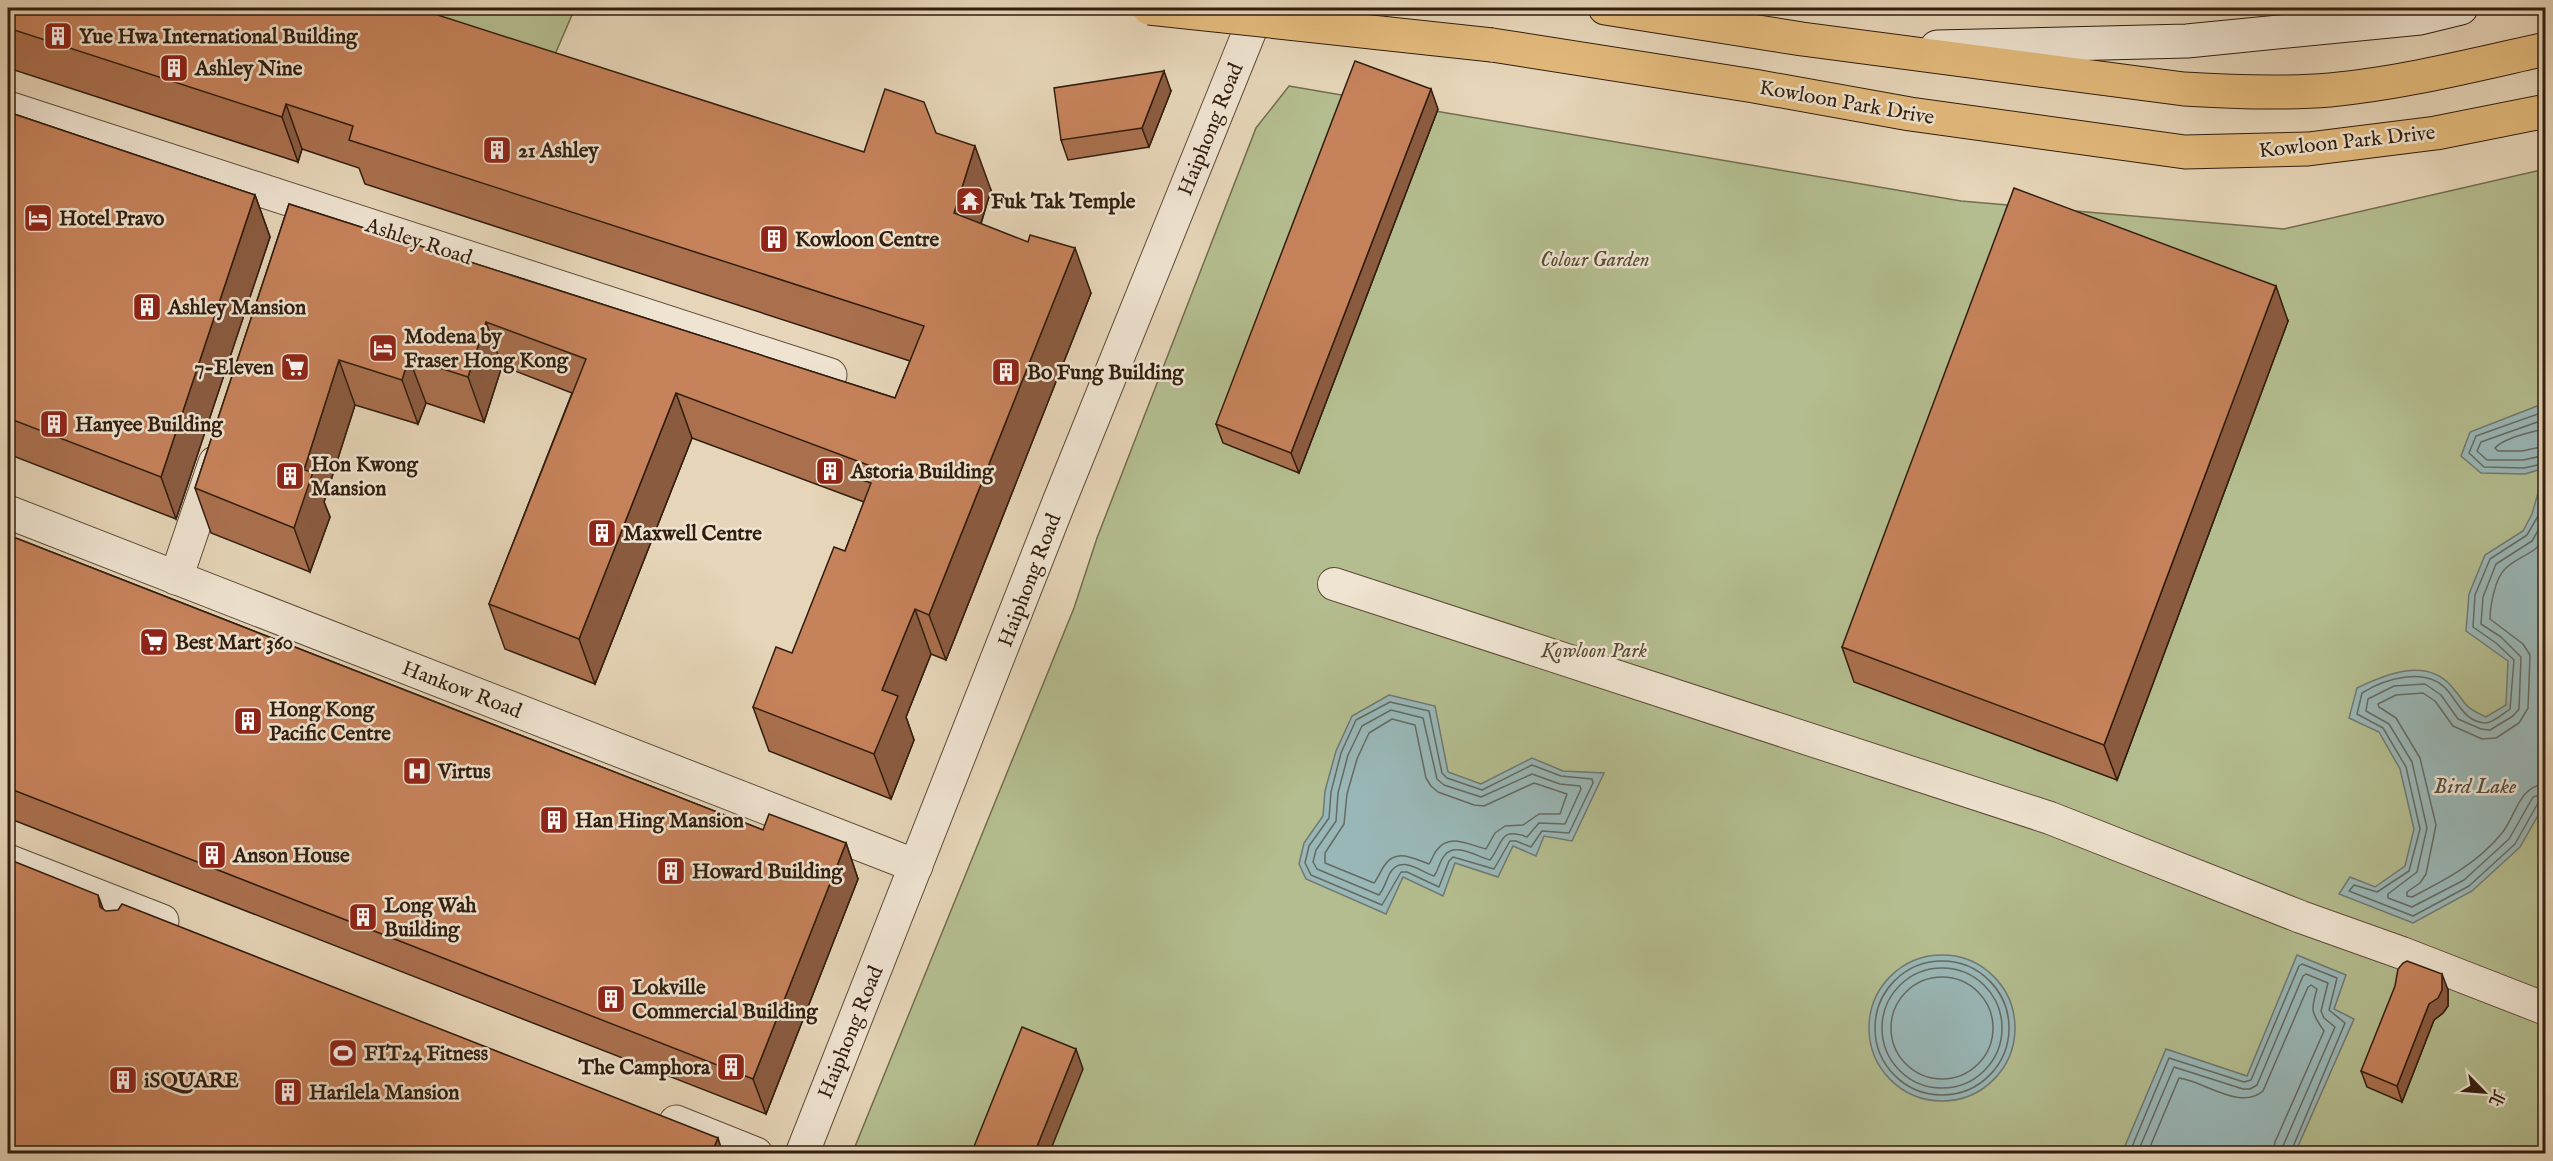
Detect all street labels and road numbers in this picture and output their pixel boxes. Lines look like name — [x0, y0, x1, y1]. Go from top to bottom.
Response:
street label: Haiphong Road — [1172, 58, 1251, 200]
street label: Kowloon Park Drive — [1757, 75, 1937, 132]
street label: Kowloon Park Drive — [2258, 120, 2437, 165]
street label: Ashley Road — [361, 212, 476, 273]
street label: Haiphong Road — [993, 509, 1069, 651]
street label: Hankow Road — [398, 655, 526, 726]
street label: Haiphong Road — [812, 961, 891, 1103]

